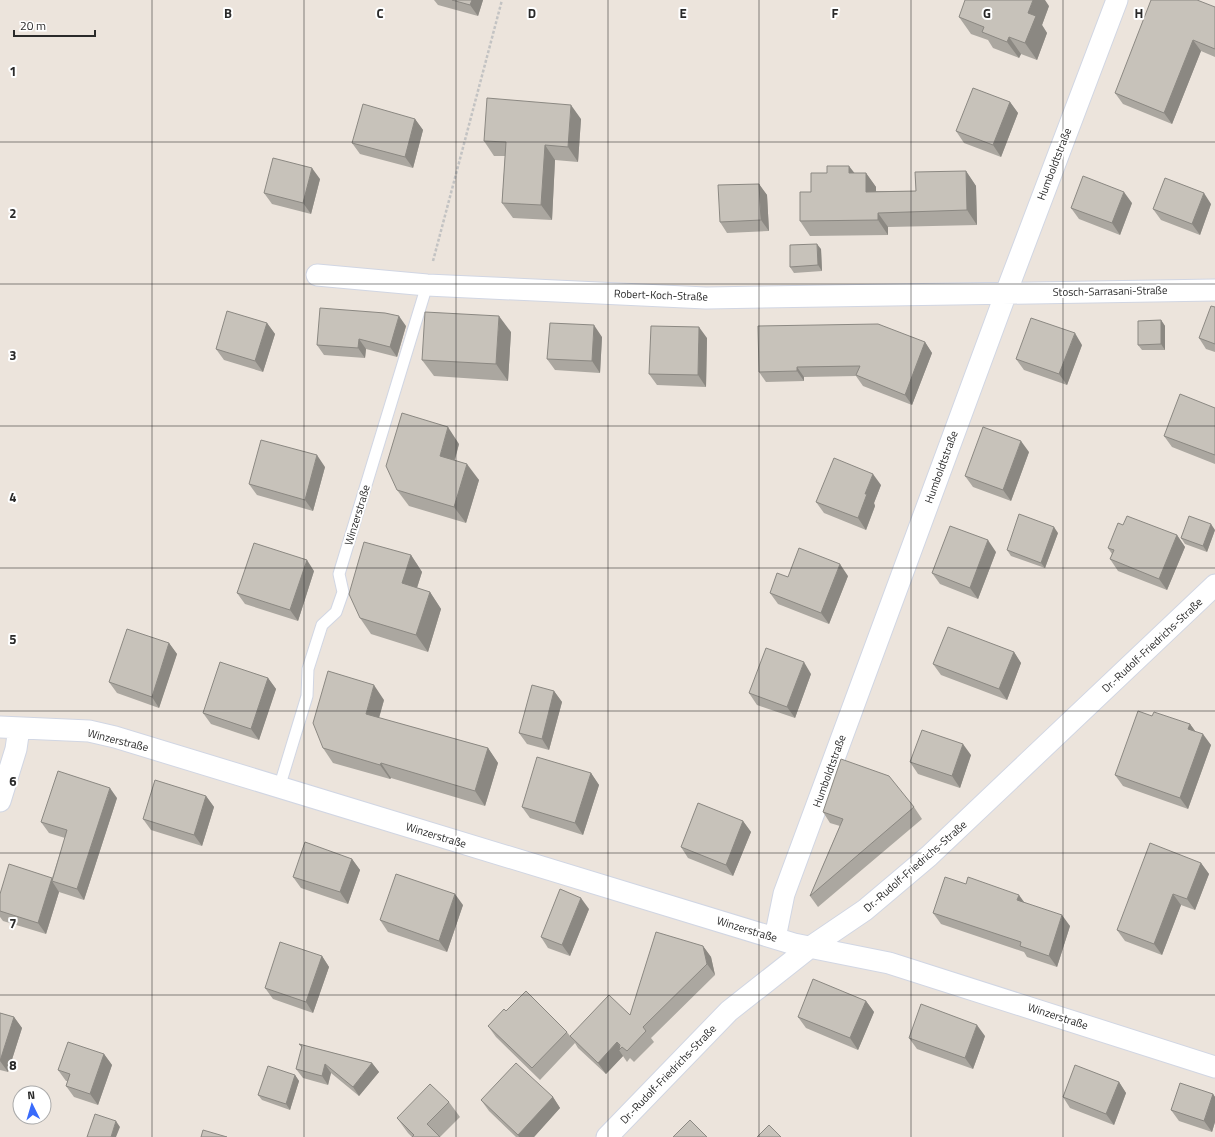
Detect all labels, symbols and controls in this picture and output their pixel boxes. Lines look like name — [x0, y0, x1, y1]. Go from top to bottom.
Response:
text: B — [224, 3, 232, 23]
text: C — [376, 3, 384, 23]
text: D — [528, 3, 536, 23]
text: E — [679, 3, 687, 23]
text: F — [832, 3, 839, 23]
text: G — [983, 3, 991, 23]
text: H — [1135, 3, 1143, 23]
scale bar — [14, 12, 95, 38]
text: 20 m — [20, 16, 46, 35]
text: 1 — [9, 61, 17, 81]
street label: Humboldtstraße — [1033, 125, 1075, 203]
text: 2 — [9, 203, 17, 223]
street label: Stosch-Sarrasani-Straße — [1052, 282, 1168, 300]
street label: Robert-Koch-Straße — [614, 285, 709, 305]
text: 3 — [9, 345, 17, 365]
street label: Humboldtstraße — [920, 428, 962, 506]
street label: Winzerstraße — [340, 482, 374, 547]
text: 4 — [9, 487, 17, 507]
street label: Dr.-Rudolf-Friedrichs-Straße — [1098, 594, 1206, 696]
text: 5 — [9, 629, 17, 649]
street label: Winzerstraße — [86, 725, 151, 755]
street label: Humboldtstraße — [808, 732, 850, 810]
text: 6 — [9, 771, 17, 791]
street label: Dr.-Rudolf-Friedrichs-Straße — [860, 816, 971, 915]
street label: Winzerstraße — [404, 818, 469, 852]
street label: Winzerstraße — [715, 912, 780, 946]
text: 7 — [9, 913, 17, 933]
street label: Winzerstraße — [1026, 999, 1091, 1033]
street label: Dr.-Rudolf-Friedrichs-Straße — [616, 1021, 720, 1127]
text: 8 — [9, 1055, 17, 1075]
north arrow — [12, 1085, 52, 1125]
text: N — [27, 1087, 36, 1103]

